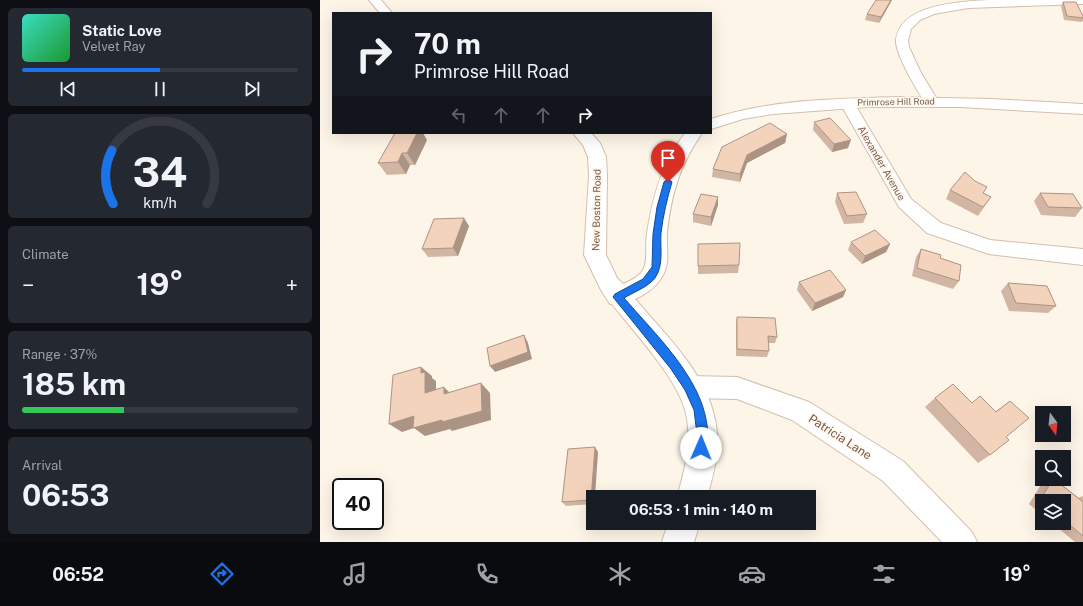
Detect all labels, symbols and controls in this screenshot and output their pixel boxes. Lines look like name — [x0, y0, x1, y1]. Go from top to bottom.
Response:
text: Static Love — [82, 22, 162, 39]
text: 70 m — [414, 27, 481, 60]
icon: right — [348, 28, 400, 80]
text: Velvet Ray — [82, 39, 146, 54]
text: Primrose Hill Road — [414, 61, 569, 82]
icon: previous — [57, 78, 79, 100]
icon: pause — [149, 78, 171, 100]
icon: next — [241, 78, 263, 100]
street label: Primrose Hill Road — [857, 95, 935, 108]
icon: left — [448, 104, 470, 126]
icon: ahead — [490, 104, 512, 126]
icon: ahead — [532, 104, 554, 126]
icon: right — [574, 104, 596, 126]
street label: Alexander Avenue — [856, 124, 908, 203]
pin — [651, 141, 685, 182]
text: 34 — [133, 146, 187, 195]
icon: arrive — [657, 147, 679, 169]
street label: New Boston Road — [589, 169, 603, 251]
text: km/h — [143, 193, 177, 210]
text: Climate — [22, 247, 69, 262]
text: 19° — [137, 266, 183, 302]
text: − — [22, 272, 34, 298]
text: + — [286, 272, 298, 298]
text: Range · 37% — [22, 347, 97, 362]
text: 185 km — [22, 366, 126, 402]
north arrow — [1035, 406, 1071, 442]
map controls — [1035, 406, 1071, 530]
street label: Patricia Lane — [806, 411, 874, 463]
position arrow — [680, 427, 722, 469]
button: search — [1035, 450, 1071, 486]
text: Arrival — [22, 458, 62, 473]
text: 06:53 — [22, 477, 109, 513]
speed limit sign: 40 — [332, 478, 384, 530]
button: layers — [1035, 494, 1071, 530]
text: 06:53 · 1 min · 140 m — [629, 501, 773, 518]
icon: directions — [208, 560, 236, 588]
icon: music — [341, 560, 369, 588]
icon: phone — [473, 560, 501, 588]
icon: climate — [606, 560, 634, 588]
icon: car — [738, 560, 766, 588]
icon: filters — [870, 560, 898, 588]
text: 06:52 — [52, 564, 104, 585]
text: 19° — [1003, 564, 1031, 585]

